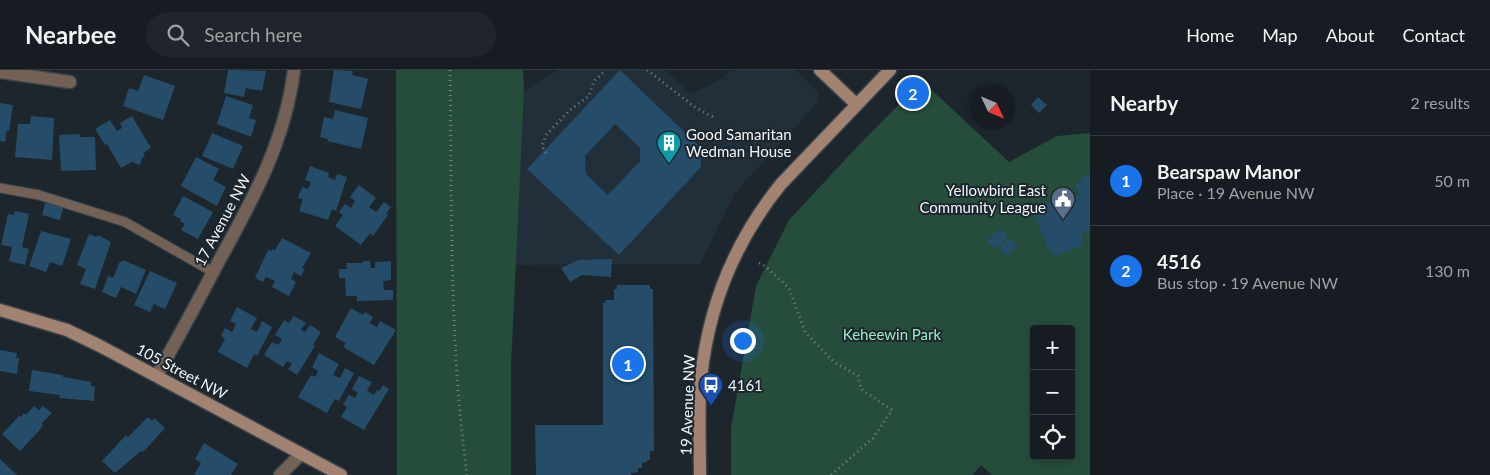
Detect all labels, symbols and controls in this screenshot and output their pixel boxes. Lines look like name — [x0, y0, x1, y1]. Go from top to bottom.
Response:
search box — [146, 12, 496, 57]
text: Nearbee — [25, 20, 116, 49]
icon: search — [164, 21, 192, 49]
text: Search here — [204, 23, 302, 46]
text: Home — [1186, 24, 1234, 46]
text: Map — [1262, 24, 1298, 46]
text: About — [1326, 24, 1375, 46]
text: Contact — [1403, 24, 1465, 46]
pin: 2 — [897, 74, 929, 112]
north arrow — [970, 85, 1015, 130]
text: Nearby — [1110, 90, 1178, 115]
text: 2 results — [1410, 93, 1470, 112]
place label: Good Samaritan Wedman House — [686, 125, 792, 160]
building icon: Good Samaritan Wedman House — [656, 130, 682, 164]
text: Bearspaw Manor — [1157, 160, 1300, 183]
street label: 17 Avenue NW — [190, 171, 254, 269]
text: 1 — [1121, 171, 1131, 190]
text: 50 m — [1434, 171, 1470, 190]
place label: Yellowbird East Community League — [919, 181, 1047, 216]
text: Place · 19 Avenue NW — [1157, 183, 1315, 202]
public building icon: Yellowbird East Community League — [1050, 186, 1076, 220]
text: 4516 — [1157, 250, 1201, 273]
text: 2 — [1121, 261, 1131, 280]
text: 130 m — [1425, 261, 1470, 280]
text: Bus stop · 19 Avenue NW — [1157, 273, 1338, 292]
park label: Keheewin Park — [843, 325, 942, 343]
map controls — [1030, 325, 1075, 460]
button: + — [1030, 325, 1075, 370]
your location — [730, 328, 756, 354]
street label: 105 Street NW — [134, 340, 231, 403]
pin: 1 — [612, 345, 644, 383]
street label: 19 Avenue NW — [676, 354, 698, 456]
button: − — [1030, 370, 1075, 415]
bus stop icon: 4161 — [698, 372, 724, 406]
place label: 4161 — [728, 376, 763, 394]
button: locate — [1030, 415, 1075, 460]

